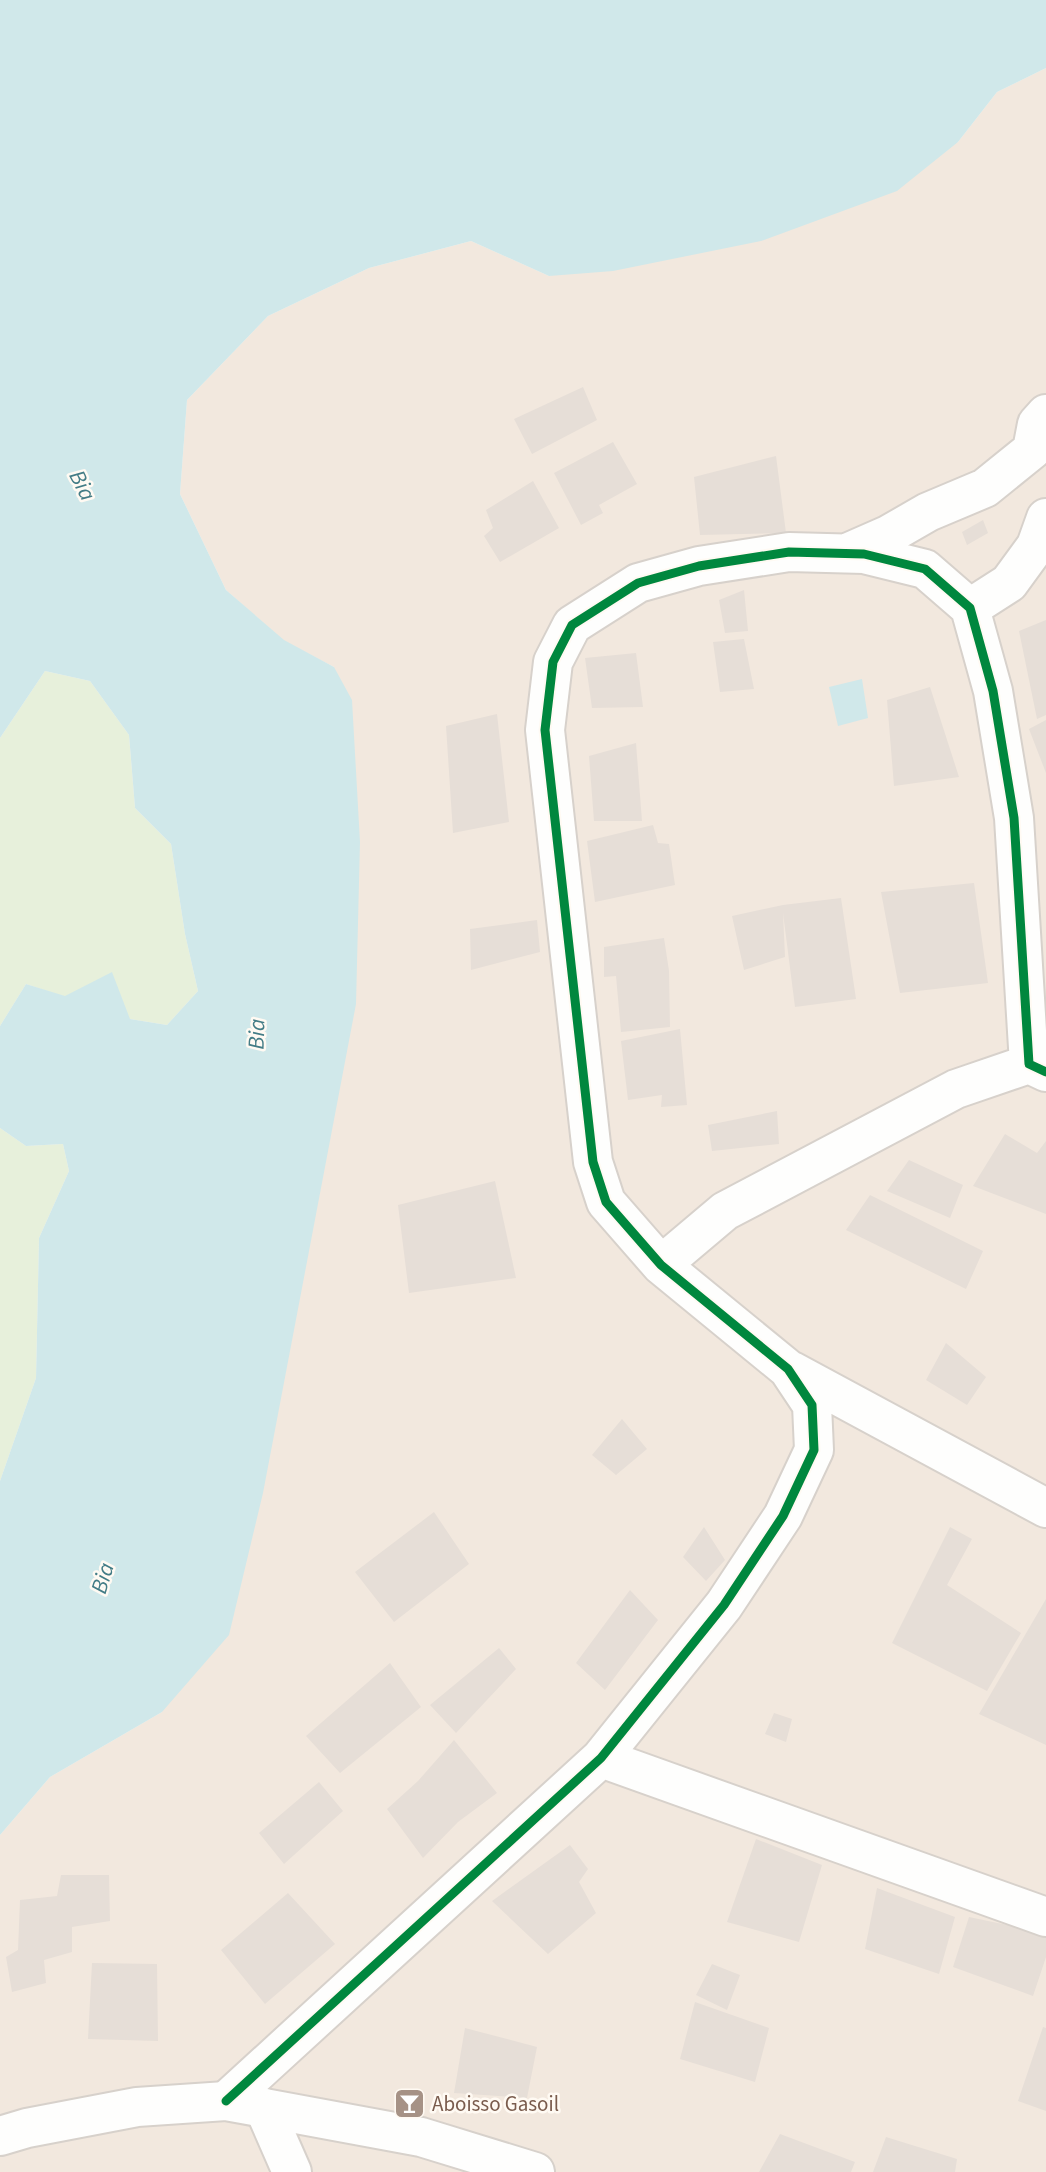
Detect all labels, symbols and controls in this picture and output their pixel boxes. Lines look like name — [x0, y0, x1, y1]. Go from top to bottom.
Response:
water label: Bia — [61, 464, 104, 506]
water label: Bia — [239, 1018, 274, 1050]
water label: Bia — [82, 1559, 123, 1598]
bar icon: Aboisso Gasoil — [392, 2087, 426, 2121]
place label: Aboisso Gasoil — [432, 2089, 559, 2119]

